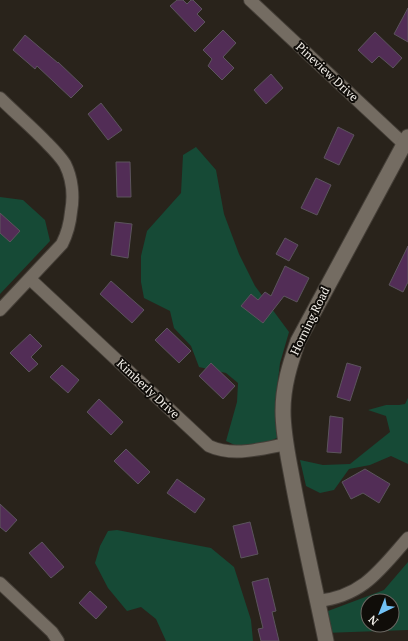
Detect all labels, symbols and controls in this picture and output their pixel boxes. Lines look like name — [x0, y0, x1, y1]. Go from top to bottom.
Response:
street label: Pineview Drive — [293, 39, 362, 104]
street label: Horning Road — [287, 284, 333, 357]
street label: Kimberly Drive — [114, 356, 183, 421]
north arrow — [360, 593, 400, 633]
text: N — [365, 612, 381, 628]

